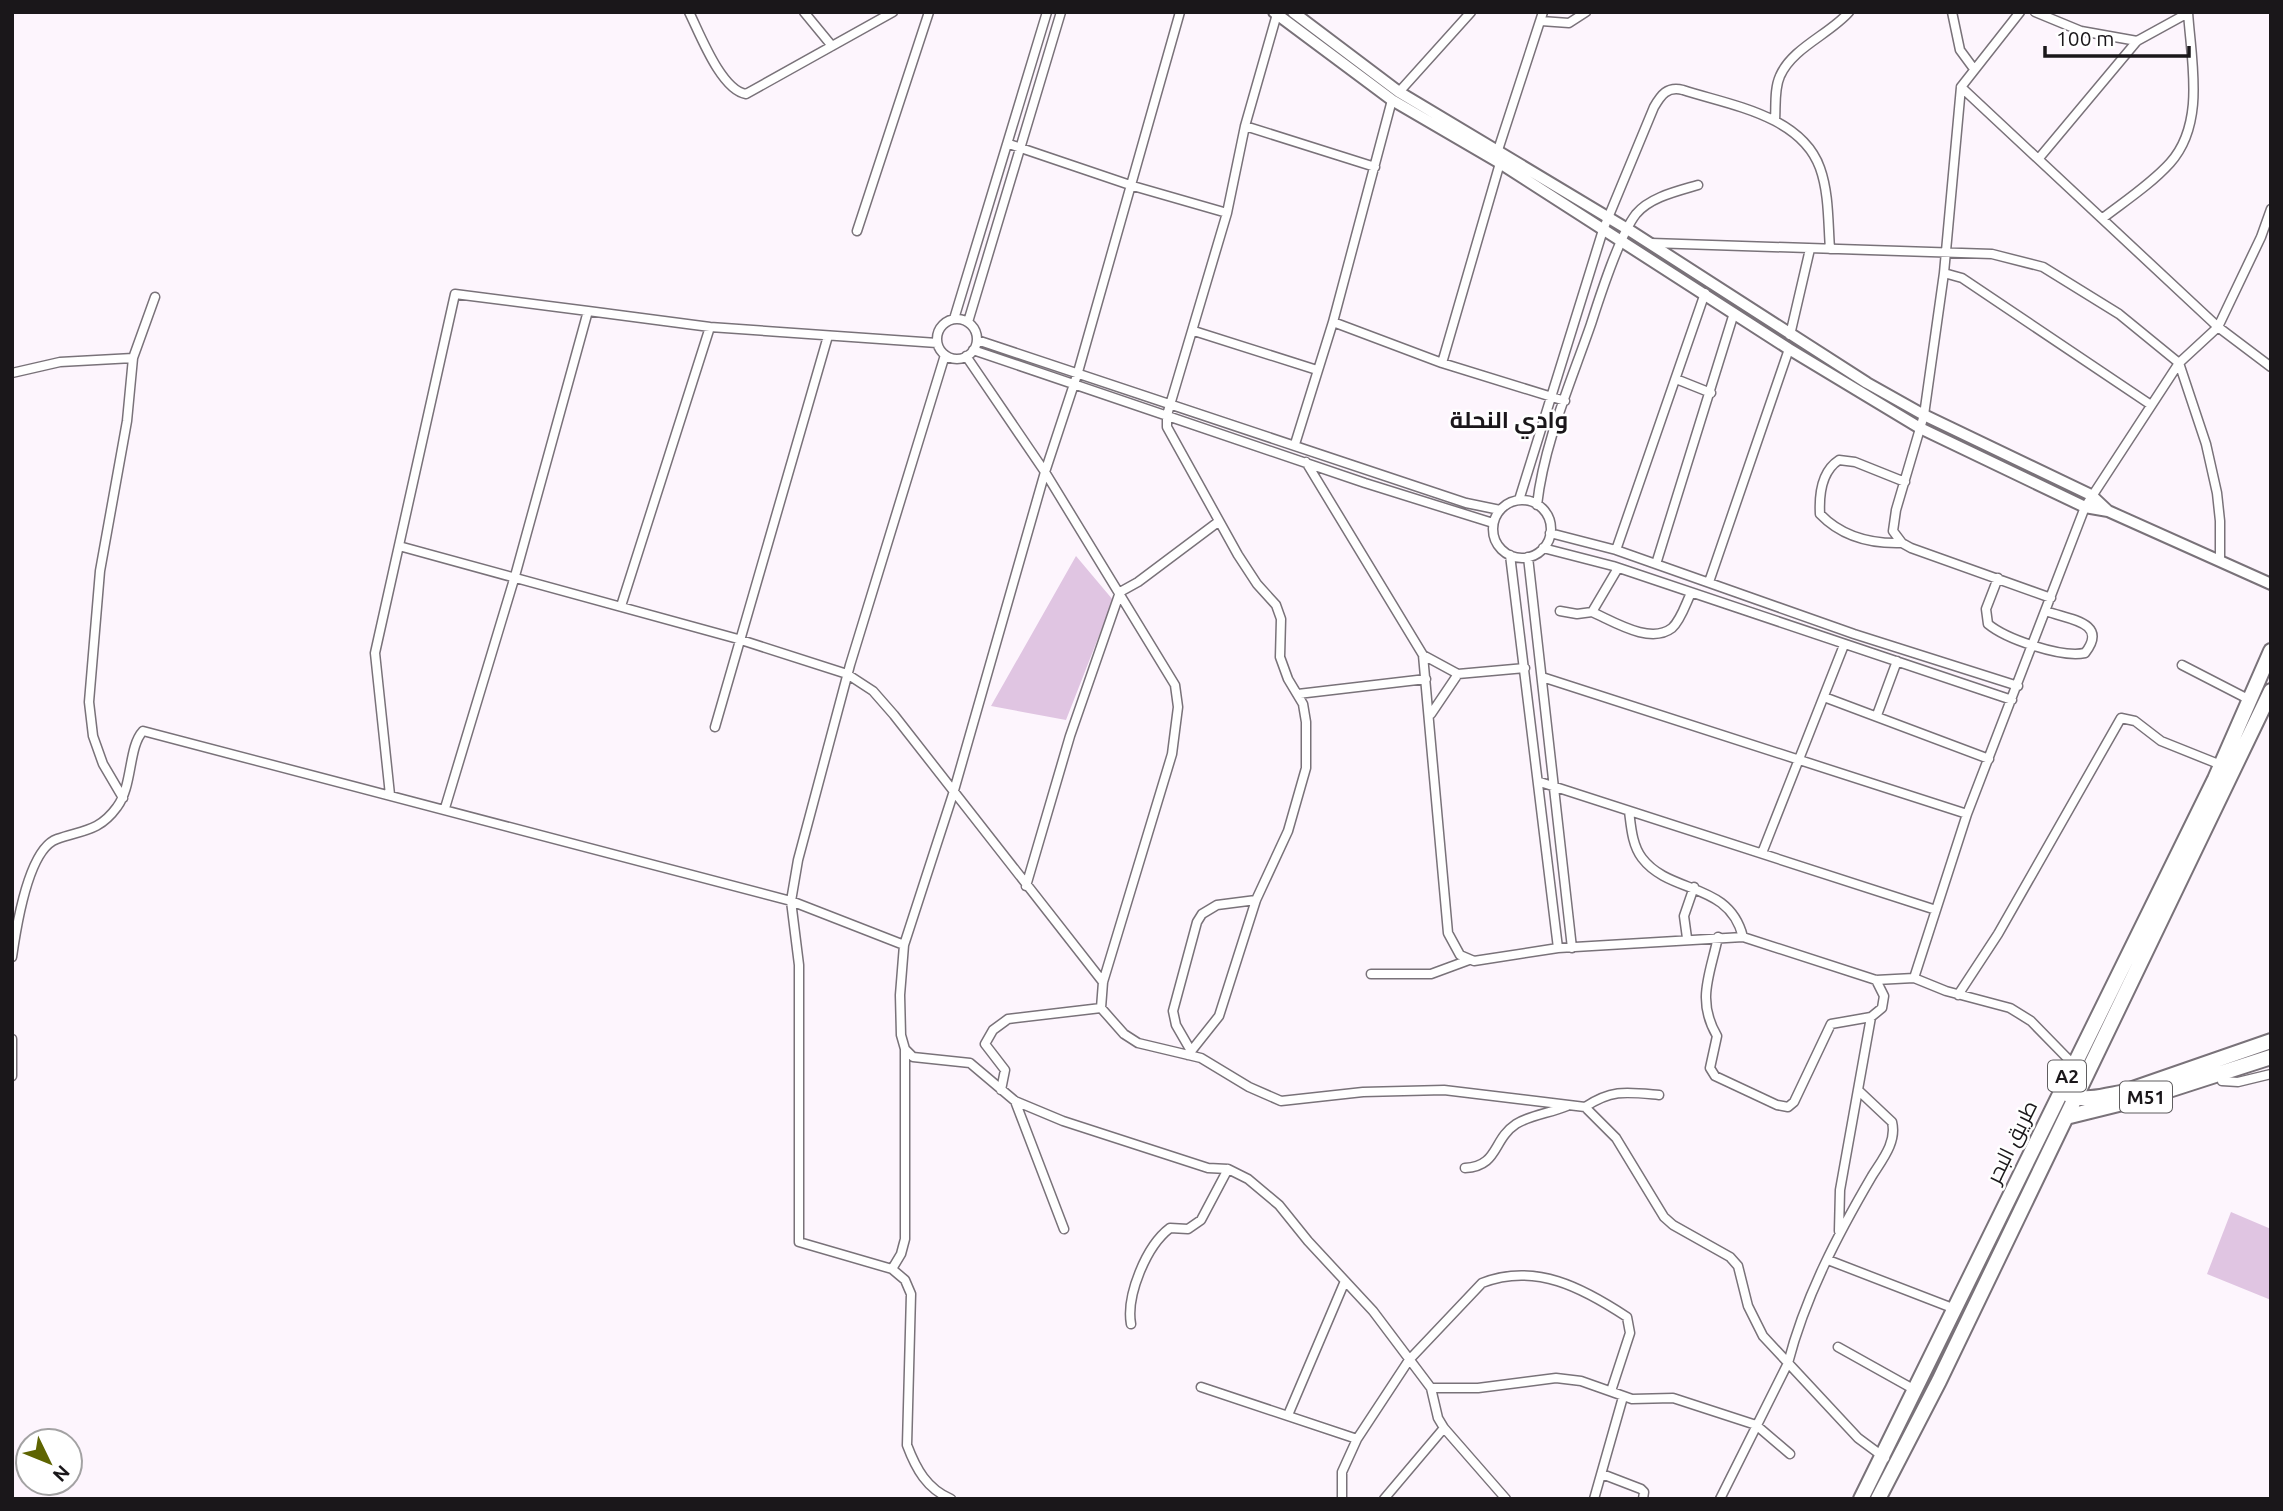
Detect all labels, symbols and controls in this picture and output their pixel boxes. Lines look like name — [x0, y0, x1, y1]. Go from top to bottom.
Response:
scale bar — [2045, 14, 2188, 58]
text: 100 m — [2056, 26, 2114, 50]
district label: وادي النحلة — [1450, 407, 1568, 439]
road number: A2 — [2048, 1060, 2086, 1092]
road number: M51 — [2120, 1082, 2172, 1112]
street label: طريق البحر — [1980, 1096, 2043, 1189]
north arrow — [14, 1427, 84, 1497]
text: N — [49, 1461, 74, 1486]

